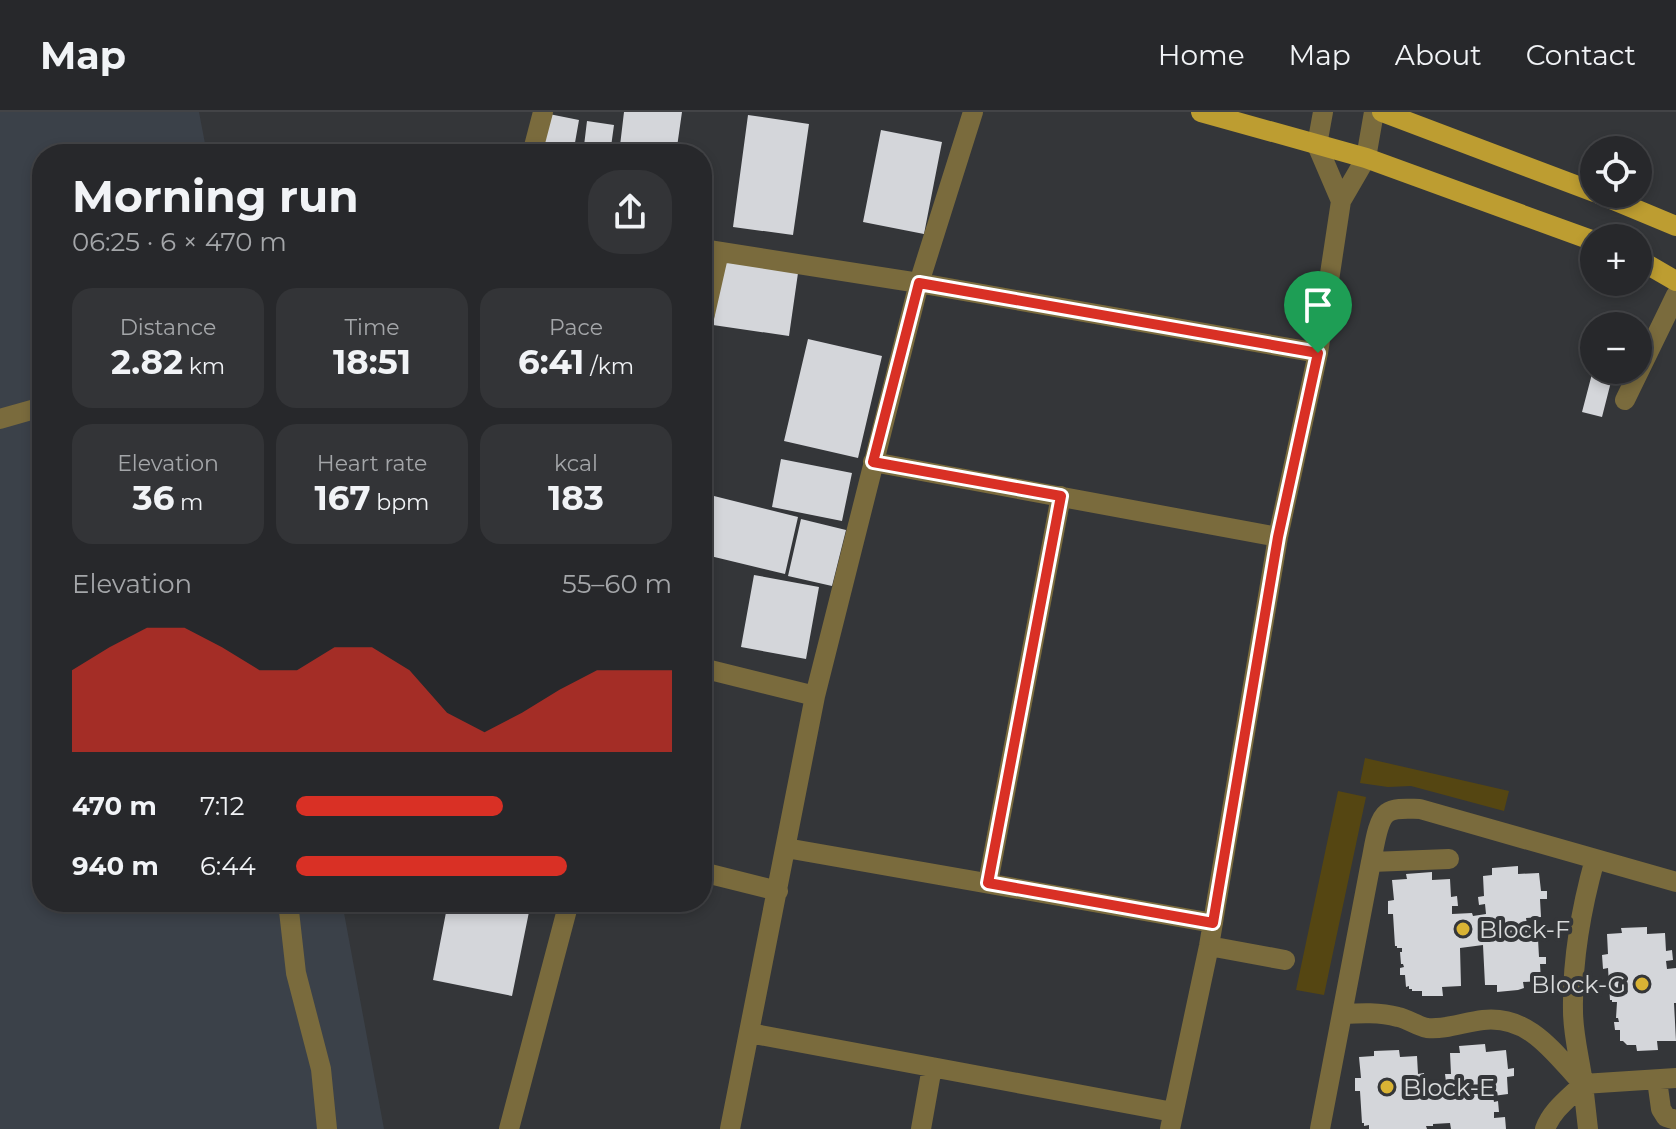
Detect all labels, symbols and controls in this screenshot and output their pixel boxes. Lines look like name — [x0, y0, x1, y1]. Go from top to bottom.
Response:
text: Map — [40, 32, 126, 79]
text: Home — [1158, 38, 1245, 72]
text: Map — [1289, 38, 1351, 72]
text: About — [1395, 38, 1482, 72]
text: Contact — [1526, 38, 1636, 72]
map controls — [1580, 136, 1652, 384]
button: locate — [1580, 136, 1652, 208]
text: Morning run — [72, 169, 359, 223]
button: share — [588, 170, 672, 254]
button: + — [1580, 224, 1652, 296]
text: 06:25 · 6 × 470 m — [72, 226, 287, 258]
pin — [1284, 271, 1352, 353]
icon: arrive — [1296, 283, 1340, 327]
button: − — [1580, 312, 1652, 384]
text: Distance — [120, 314, 216, 341]
text: Time — [344, 314, 400, 341]
text: Pace — [549, 314, 603, 341]
text: 2.82 — [111, 341, 183, 383]
text: 18:51 — [333, 341, 411, 383]
text: 6:41 — [518, 341, 584, 383]
text: km — [183, 353, 225, 380]
text: /km — [584, 353, 634, 380]
text: Elevation — [117, 450, 219, 477]
text: Heart rate — [317, 450, 427, 477]
text: kcal — [554, 450, 598, 477]
text: 36 — [133, 477, 174, 519]
text: 167 — [315, 477, 371, 519]
text: 183 — [548, 477, 604, 519]
text: m — [174, 489, 203, 516]
text: bpm — [371, 489, 429, 516]
text: Elevation — [72, 568, 192, 600]
text: 55–60 m — [562, 568, 672, 600]
text: 470 m — [72, 790, 157, 822]
text: 7:12 — [200, 790, 244, 822]
text: 940 m — [72, 850, 159, 882]
text: 6:44 — [200, 850, 256, 882]
place label: Block-F — [1479, 915, 1570, 944]
marker: Block-F — [1454, 920, 1472, 938]
place label: Block-G — [1531, 970, 1626, 999]
marker: Block-G — [1633, 975, 1651, 993]
place label: Block-E — [1403, 1073, 1495, 1102]
marker: Block-E — [1378, 1078, 1396, 1096]

